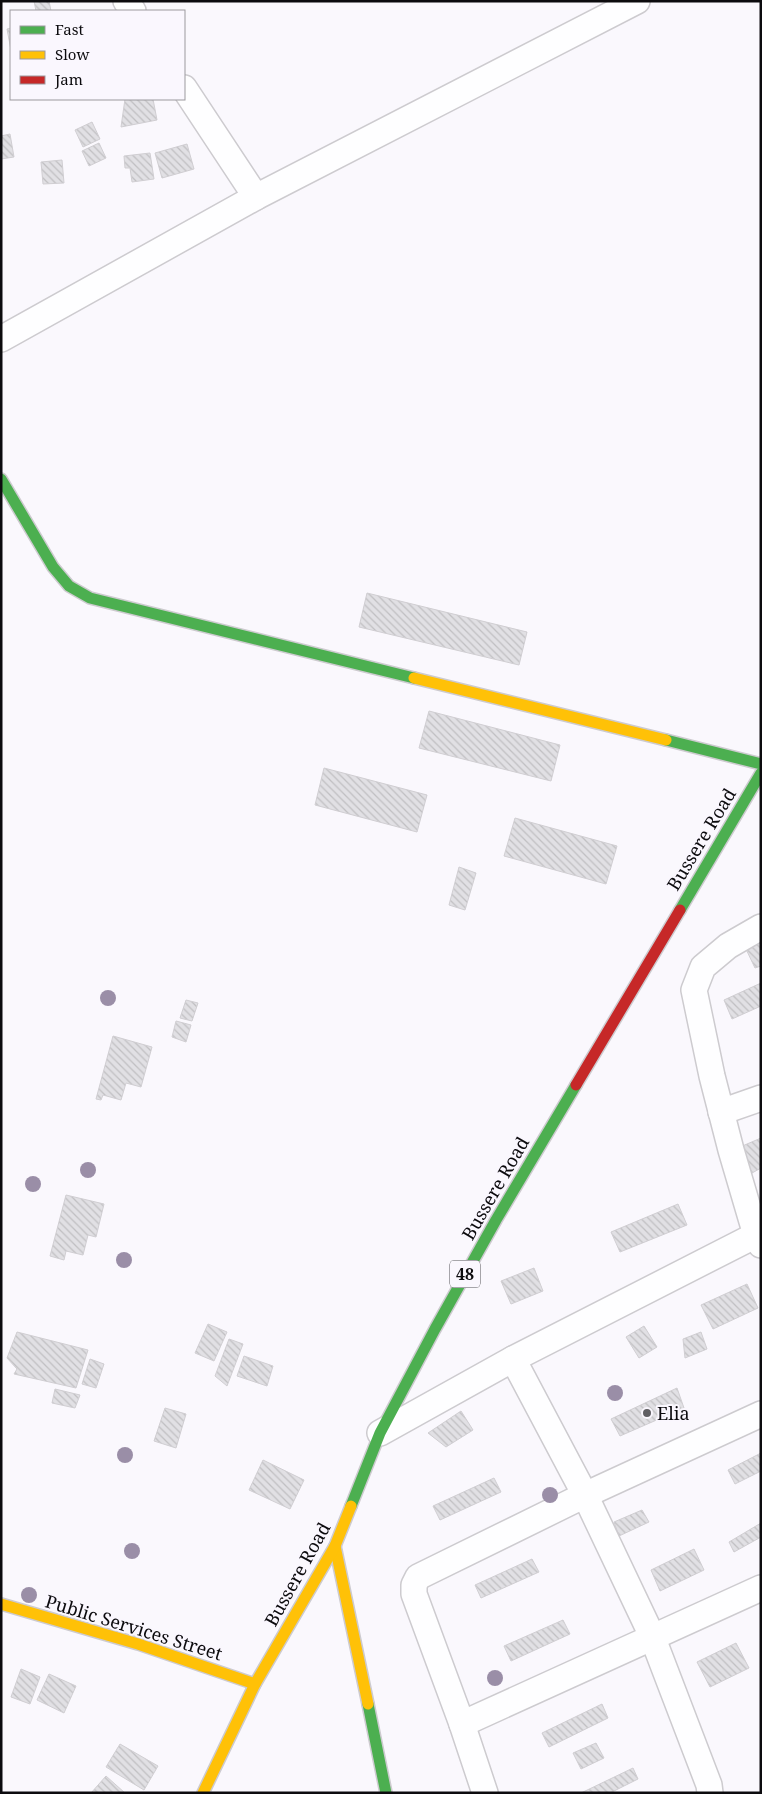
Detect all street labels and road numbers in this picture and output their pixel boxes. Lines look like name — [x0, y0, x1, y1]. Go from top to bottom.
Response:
street label: Bussere Road — [661, 783, 741, 895]
street label: Bussere Road — [456, 1132, 534, 1244]
road number: 48 — [450, 1260, 480, 1288]
street label: Bussere Road — [259, 1518, 335, 1630]
street label: Public Services Street — [43, 1589, 225, 1665]

